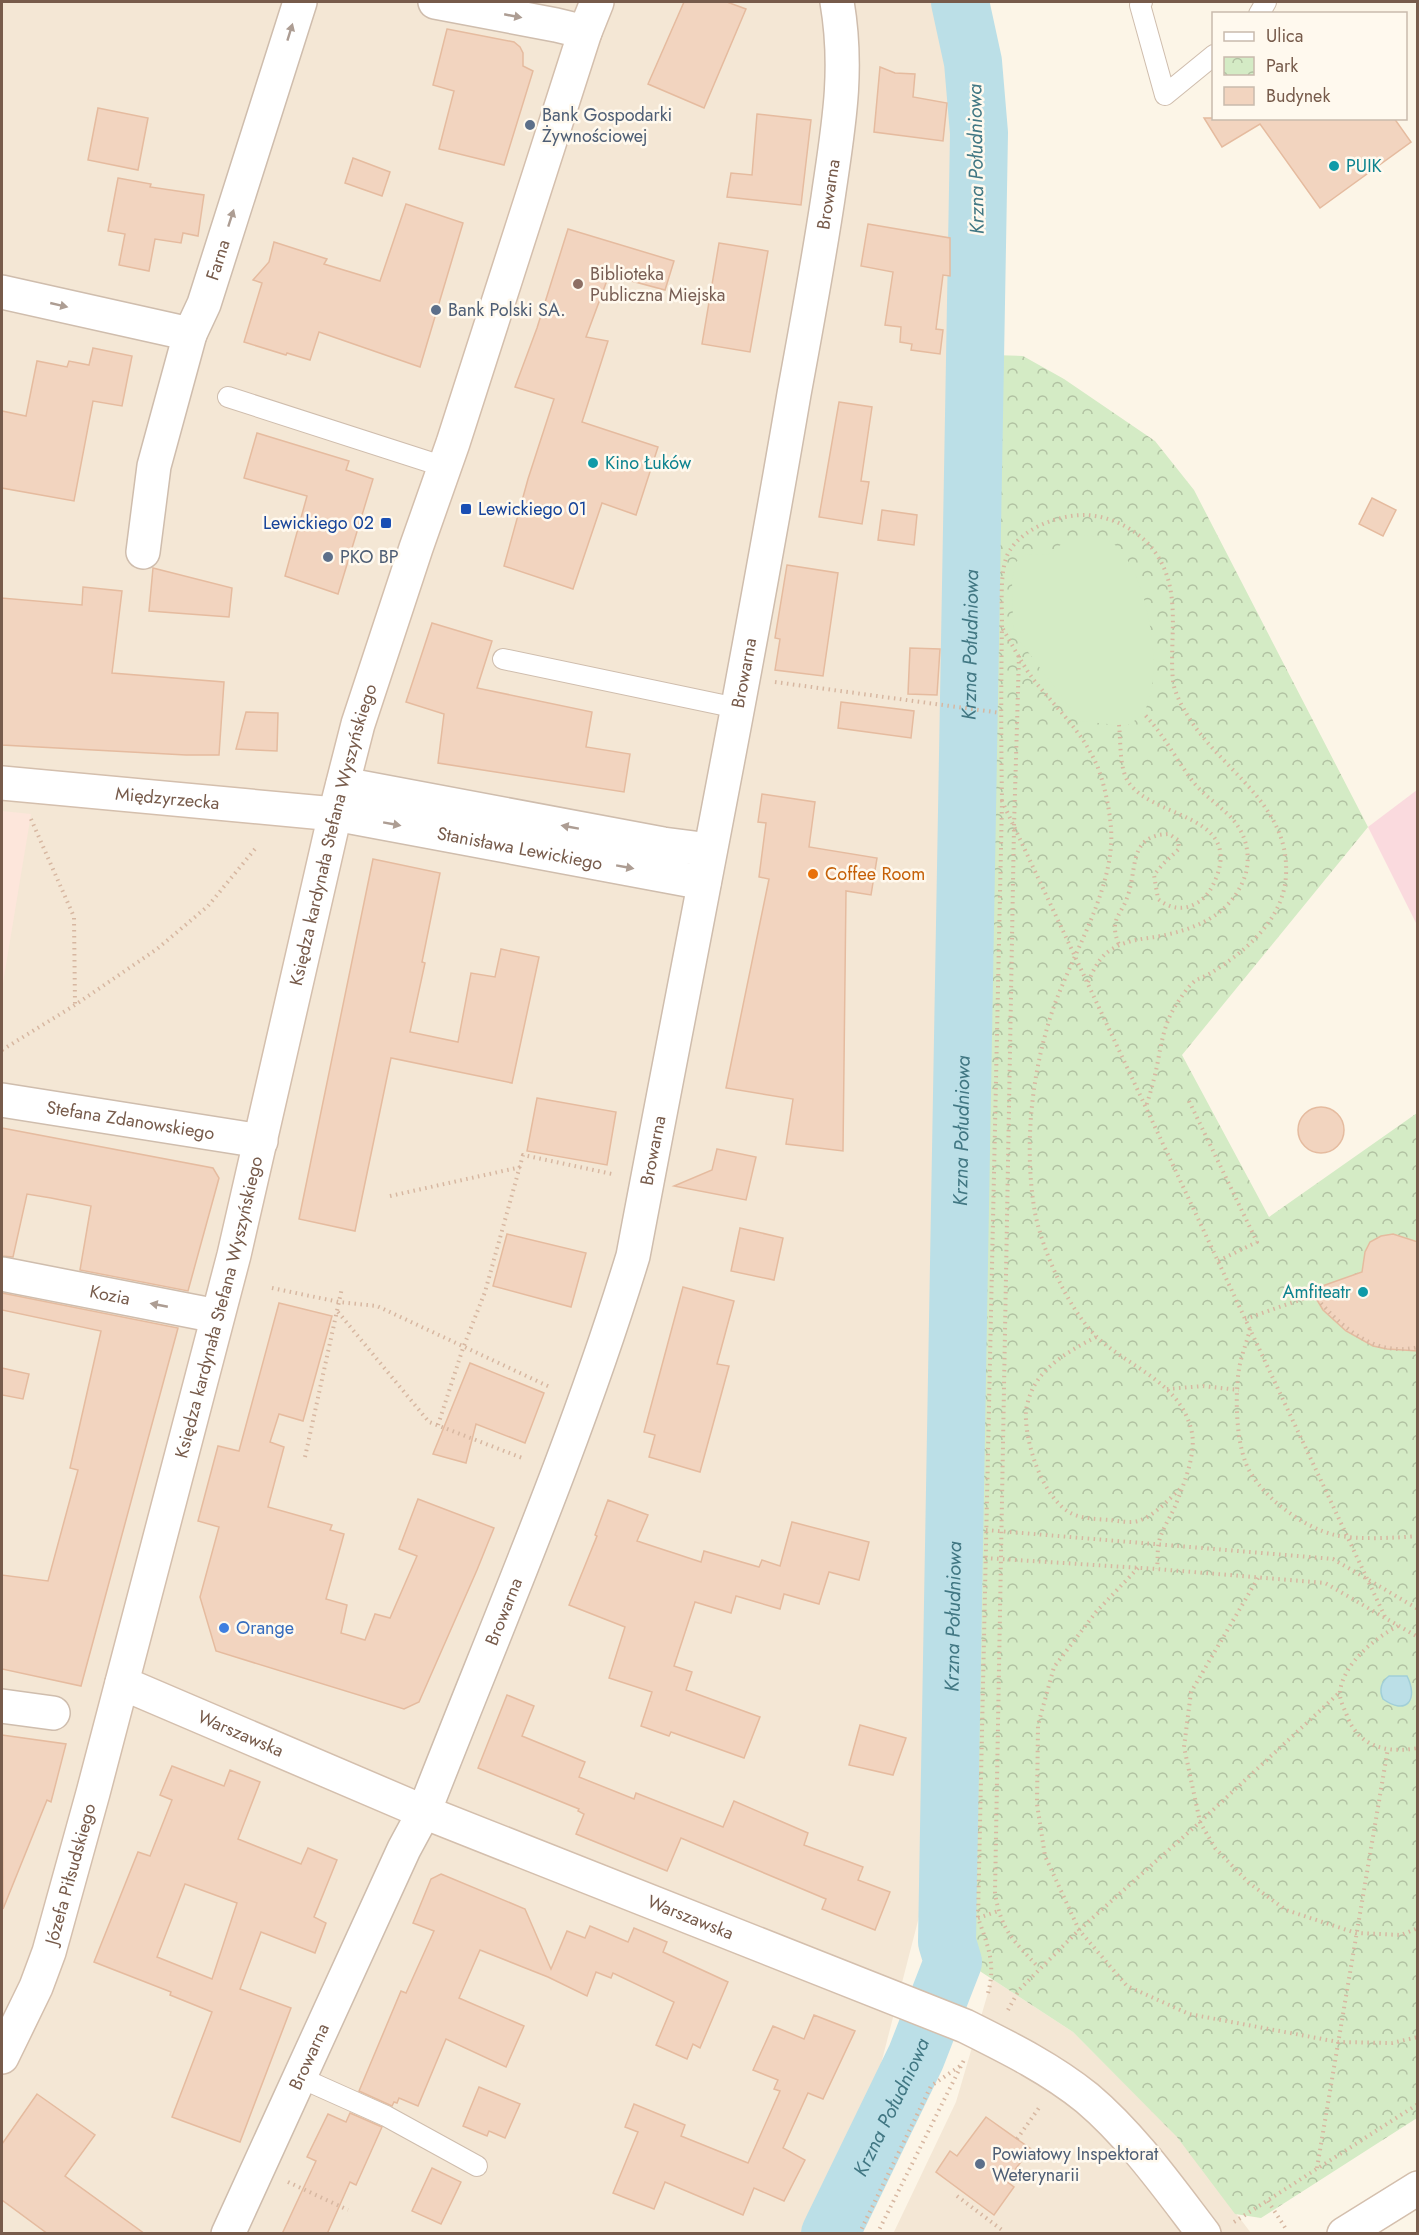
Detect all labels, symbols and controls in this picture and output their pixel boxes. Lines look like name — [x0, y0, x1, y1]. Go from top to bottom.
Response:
one-way arrow — [504, 12, 523, 21]
legend — [1212, 12, 1407, 120]
one-way arrow — [285, 23, 295, 41]
text: Ulica — [1266, 23, 1303, 49]
text: Park — [1266, 53, 1298, 79]
water label: Krzna Południowa — [960, 83, 992, 235]
text: Budynek — [1266, 83, 1330, 109]
place label: Bank Gospodarki Żywnościowej — [542, 102, 672, 149]
marker: Bank Gospodarki Żywnościowej — [523, 118, 537, 132]
place label: PUIK — [1346, 153, 1383, 179]
street label: Browarna — [810, 157, 847, 232]
marker: PUIK — [1327, 159, 1341, 173]
one-way arrow — [227, 209, 236, 227]
street label: Farna — [199, 236, 237, 284]
place label: Biblioteka Publiczna Miejska — [590, 261, 725, 308]
marker: Biblioteka Publiczna Miejska — [571, 277, 585, 291]
place label: Bank Polski SA. — [448, 297, 566, 323]
one-way arrow — [49, 301, 68, 310]
marker: Bank Polski SA. — [429, 303, 443, 317]
place label: Kino Łuków — [605, 450, 692, 476]
marker: Kino Łuków — [586, 456, 600, 470]
place label: Lewickiego 01 — [478, 496, 587, 522]
marker: Lewickiego 01 — [459, 502, 473, 516]
place label: Lewickiego 02 — [263, 510, 374, 536]
marker: Lewickiego 02 — [379, 516, 393, 530]
place label: PKO BP — [340, 544, 399, 570]
marker: PKO BP — [321, 550, 335, 564]
water label: Krzna Południowa — [954, 569, 986, 720]
street label: Browarna — [725, 636, 763, 710]
street label: Księdza kardynała Stefana Wyszyńskiego — [283, 680, 383, 988]
street label: Międzyrzecka — [114, 781, 221, 816]
one-way arrow — [383, 820, 402, 829]
street label: Stanisława Lewickiego — [435, 820, 605, 877]
one-way arrow — [560, 822, 579, 831]
place label: Coffee Room — [825, 861, 925, 887]
one-way arrow — [616, 863, 635, 872]
marker: Coffee Room — [806, 867, 820, 881]
water label: Krzna Południowa — [946, 1055, 977, 1206]
street label: Stefana Zdanowskiego — [44, 1094, 217, 1146]
street label: Browarna — [634, 1113, 672, 1188]
street label: Księdza kardynała Stefana Wyszyńskiego — [168, 1154, 269, 1461]
street label: Kozia — [87, 1278, 132, 1312]
place label: Amfiteatr — [1283, 1279, 1352, 1305]
marker: Amfiteatr — [1356, 1285, 1370, 1299]
one-way arrow — [150, 1300, 169, 1309]
water label: Krzna Południowa — [937, 1541, 969, 1692]
street label: Browarna — [479, 1574, 529, 1649]
place label: Orange — [236, 1615, 294, 1641]
marker: Orange — [217, 1621, 231, 1635]
street label: Warszawska — [194, 1704, 288, 1764]
street label: Józefa Piłsudskiego — [38, 1800, 103, 1950]
street label: Warszawska — [643, 1889, 738, 1946]
street label: Browarna — [283, 2019, 336, 2094]
water label: Krzna Południowa — [846, 2034, 937, 2181]
place label: Powiatowy Inspektorat Weterynarii — [992, 2141, 1159, 2188]
marker: Powiatowy Inspektorat Weterynarii — [973, 2157, 987, 2171]

